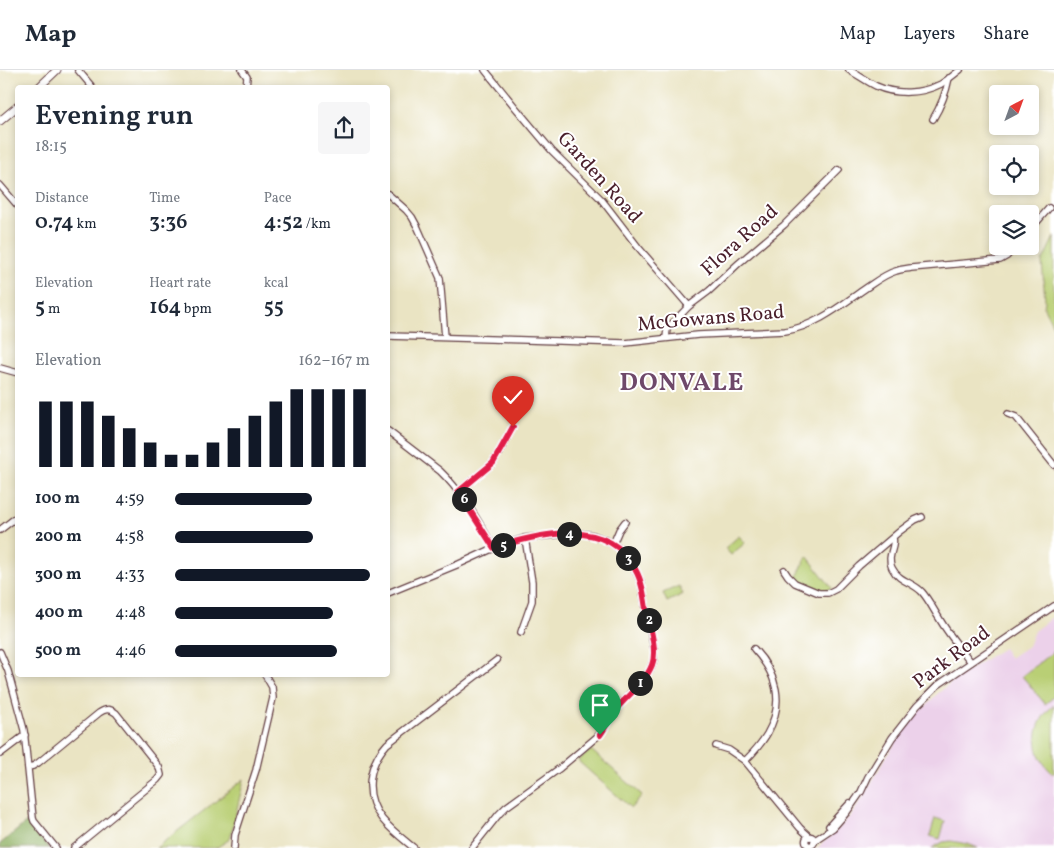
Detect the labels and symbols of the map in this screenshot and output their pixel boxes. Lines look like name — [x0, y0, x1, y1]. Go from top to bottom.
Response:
north arrow — [989, 85, 1039, 135]
street label: Garden Road — [550, 126, 648, 230]
street label: Flora Road — [695, 199, 785, 283]
street label: McGowans Road — [636, 299, 786, 339]
district label: DONVALE — [620, 366, 744, 401]
pin — [492, 376, 534, 427]
pin: 6 — [452, 486, 476, 512]
pin: 4 — [556, 522, 582, 546]
pin: 5 — [490, 532, 516, 558]
pin: 3 — [616, 546, 640, 570]
pin: 2 — [636, 608, 662, 632]
street label: Park Road — [908, 620, 996, 696]
pin: 1 — [628, 670, 652, 696]
pin — [579, 684, 621, 735]

